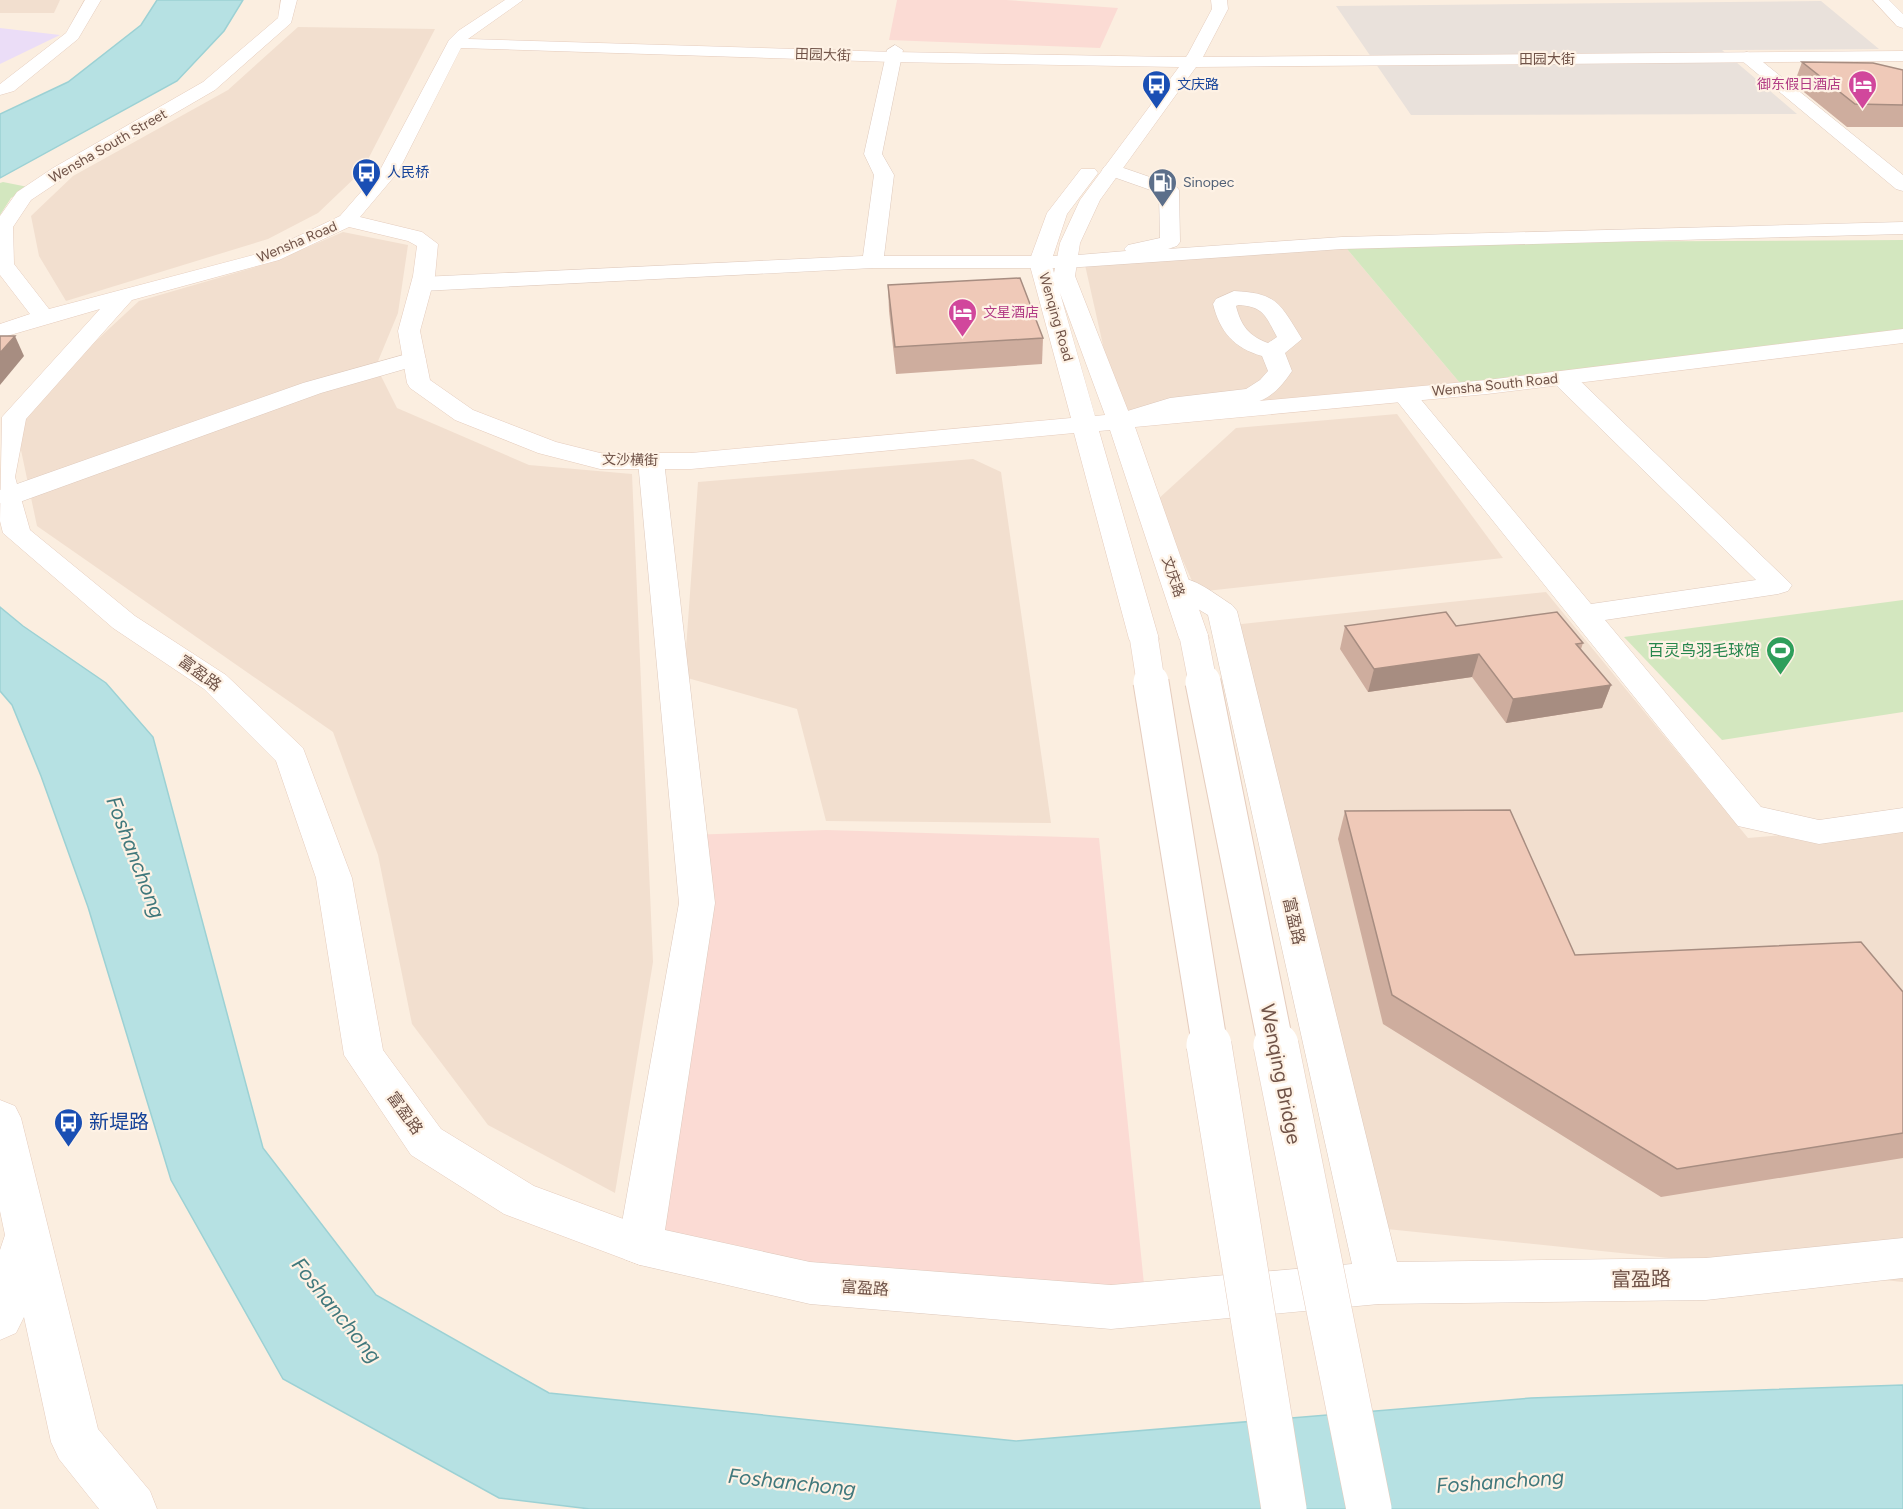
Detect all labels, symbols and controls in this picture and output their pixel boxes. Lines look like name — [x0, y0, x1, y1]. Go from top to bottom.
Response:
street label: 田园大街 — [795, 46, 851, 64]
street label: 田园大街 — [1519, 51, 1575, 68]
bus stop icon: 文庆路 — [1140, 68, 1172, 110]
hotel icon: 御东假日酒店 — [1846, 68, 1878, 110]
place label: 文庆路 — [1177, 76, 1219, 93]
place label: 御东假日酒店 — [1757, 76, 1841, 93]
street label: Wensha South Street — [46, 105, 170, 187]
bus stop icon: 人民桥 — [350, 156, 382, 198]
place label: 人民桥 — [387, 164, 429, 181]
fuel station icon: Sinopec — [1146, 166, 1178, 208]
place label: Sinopec — [1183, 174, 1235, 191]
street label: Wensha Road — [254, 217, 340, 267]
street label: Wenqing Road — [1035, 271, 1077, 363]
hotel icon: 文星酒店 — [946, 296, 978, 338]
place label: 文星酒店 — [983, 304, 1039, 321]
street label: Wensha South Road — [1431, 370, 1559, 400]
street label: 文沙横街 — [602, 451, 658, 469]
street label: 文庆路 — [1158, 554, 1188, 600]
sports icon: 百灵鸟羽毛球馆 — [1765, 634, 1797, 676]
place label: 百灵鸟羽毛球馆 — [1648, 641, 1760, 660]
street label: 富盈路 — [175, 651, 225, 695]
water label: Foshanchong — [101, 793, 171, 921]
street label: 富盈路 — [1279, 895, 1309, 947]
street label: Wenqing Bridge — [1256, 1002, 1306, 1146]
street label: 富盈路 — [383, 1088, 427, 1138]
bus stop icon: 新堤路 — [52, 1106, 84, 1148]
place label: 新堤路 — [89, 1110, 149, 1134]
water label: Foshanchong — [287, 1252, 387, 1368]
street label: 富盈路 — [1611, 1266, 1671, 1292]
street label: 富盈路 — [840, 1277, 890, 1299]
water label: Foshanchong — [727, 1463, 857, 1501]
water label: Foshanchong — [1435, 1464, 1565, 1498]

